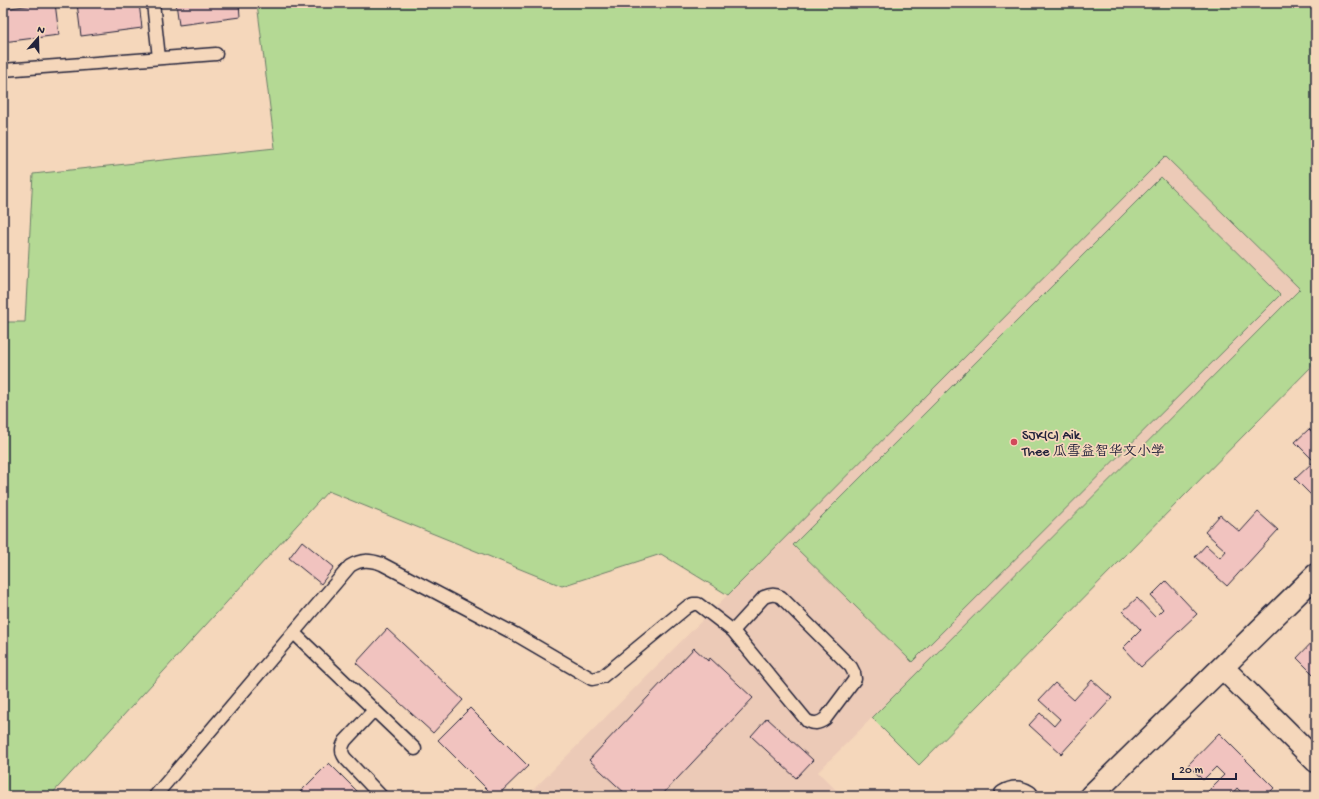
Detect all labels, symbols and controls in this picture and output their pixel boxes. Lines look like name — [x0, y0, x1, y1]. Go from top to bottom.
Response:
north arrow — [18, 18, 58, 58]
text: N — [35, 24, 46, 37]
place label: SJK(C) Aik Thee 瓜雪益智华文小学 — [1021, 428, 1165, 461]
marker: SJK(C) Aik Thee 瓜雪益智华文小学 — [1009, 437, 1019, 447]
scale bar — [1173, 755, 1236, 781]
text: 20 m — [1179, 764, 1204, 778]

